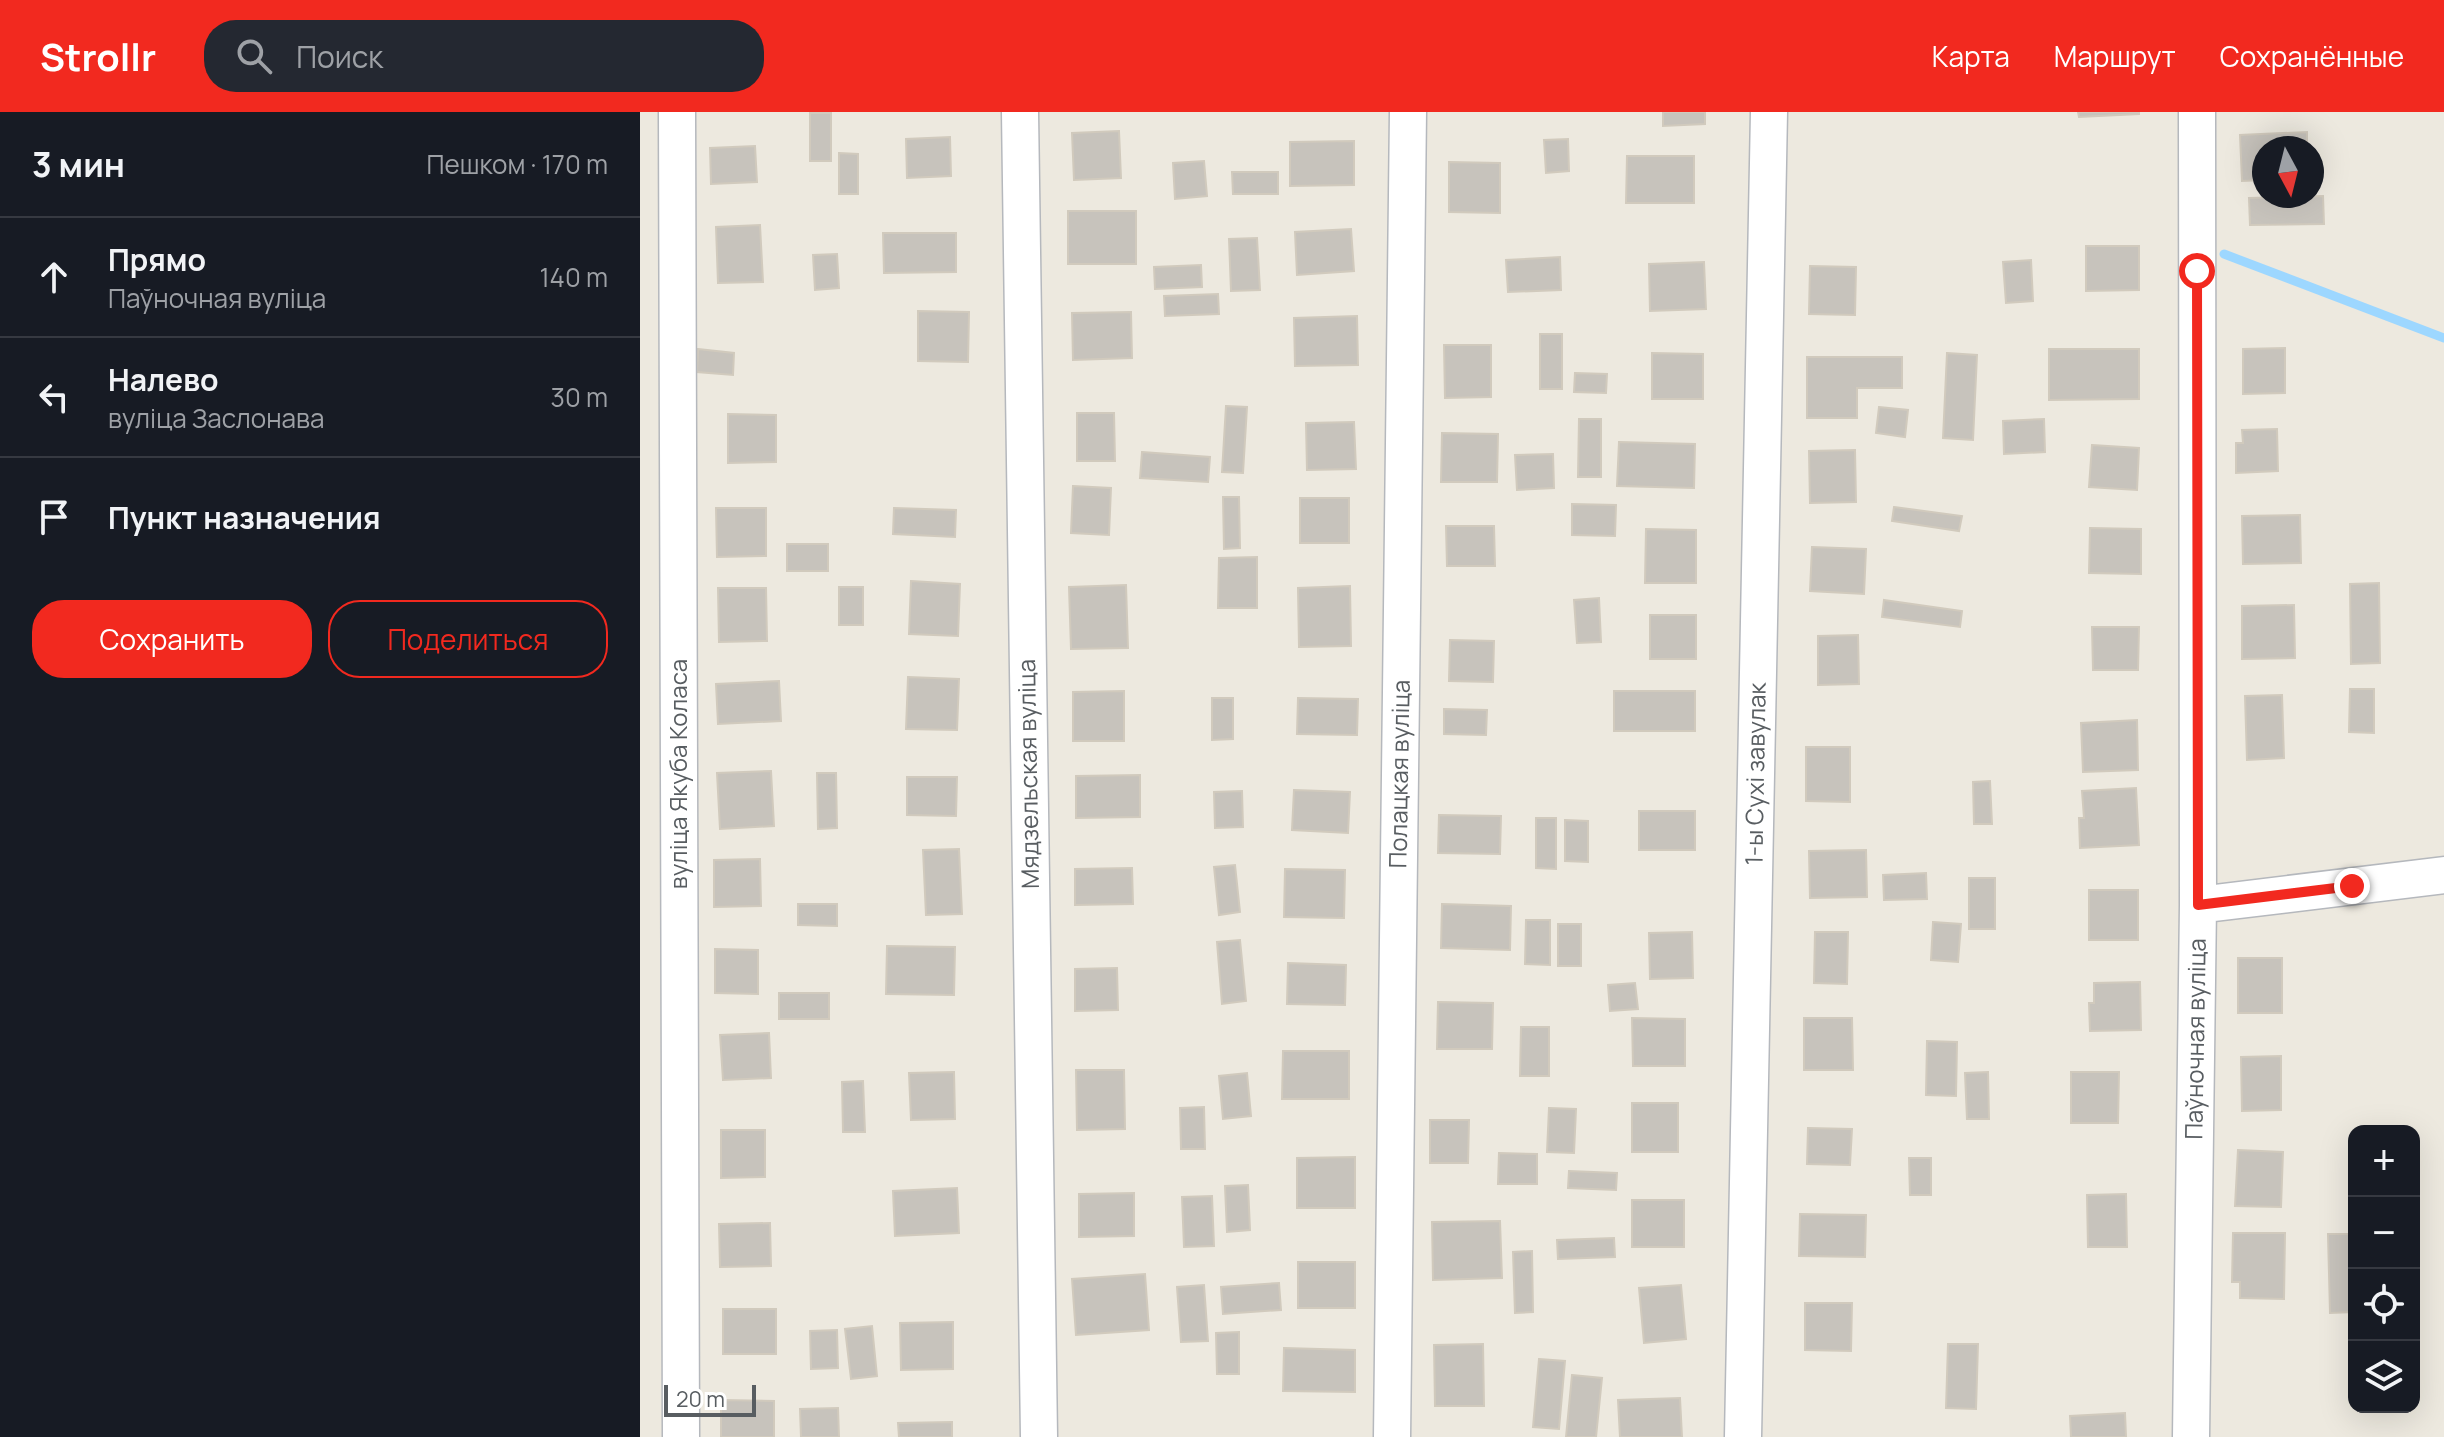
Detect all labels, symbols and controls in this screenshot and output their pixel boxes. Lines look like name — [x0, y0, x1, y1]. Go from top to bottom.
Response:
search box — [204, 20, 764, 92]
text: Strollr — [40, 30, 156, 82]
icon: search — [232, 34, 276, 78]
text: Поиск — [296, 36, 383, 77]
text: Карта — [1932, 37, 2010, 75]
text: Маршрут — [2054, 37, 2176, 75]
text: Сохранённые — [2220, 37, 2404, 75]
north arrow — [2252, 136, 2324, 208]
text: 3 мин — [32, 141, 125, 187]
text: Пешком · 170 m — [427, 146, 608, 182]
text: Прямо — [108, 239, 206, 280]
route start — [2179, 253, 2215, 289]
icon: ahead — [32, 255, 76, 299]
text: 140 m — [539, 259, 608, 295]
text: Паўночная вуліца — [108, 280, 326, 316]
text: Налево — [108, 359, 218, 400]
icon: left — [32, 375, 76, 419]
text: 30 m — [551, 379, 608, 415]
text: вуліца Заслонава — [108, 400, 324, 436]
icon: arrive — [32, 495, 76, 539]
text: Пункт назначения — [108, 497, 381, 538]
button: Сохранить — [32, 600, 312, 678]
button: Поделиться — [328, 600, 608, 678]
street label: вуліца Якуба Коласа — [661, 659, 694, 889]
street label: Мядзельская вуліца — [1009, 659, 1046, 889]
street label: Полацкая вуліца — [1380, 679, 1417, 869]
street label: 1-ы Сухі завулак — [1736, 681, 1773, 866]
route end — [2334, 868, 2370, 904]
street label: Паўночная вуліца — [2176, 938, 2213, 1140]
map controls — [2348, 1125, 2420, 1413]
button: + — [2348, 1125, 2420, 1197]
button: − — [2348, 1197, 2420, 1269]
button: locate — [2348, 1269, 2420, 1341]
button: layers — [2348, 1341, 2420, 1413]
scale bar — [664, 1381, 756, 1417]
text: 20 m — [676, 1384, 725, 1414]

